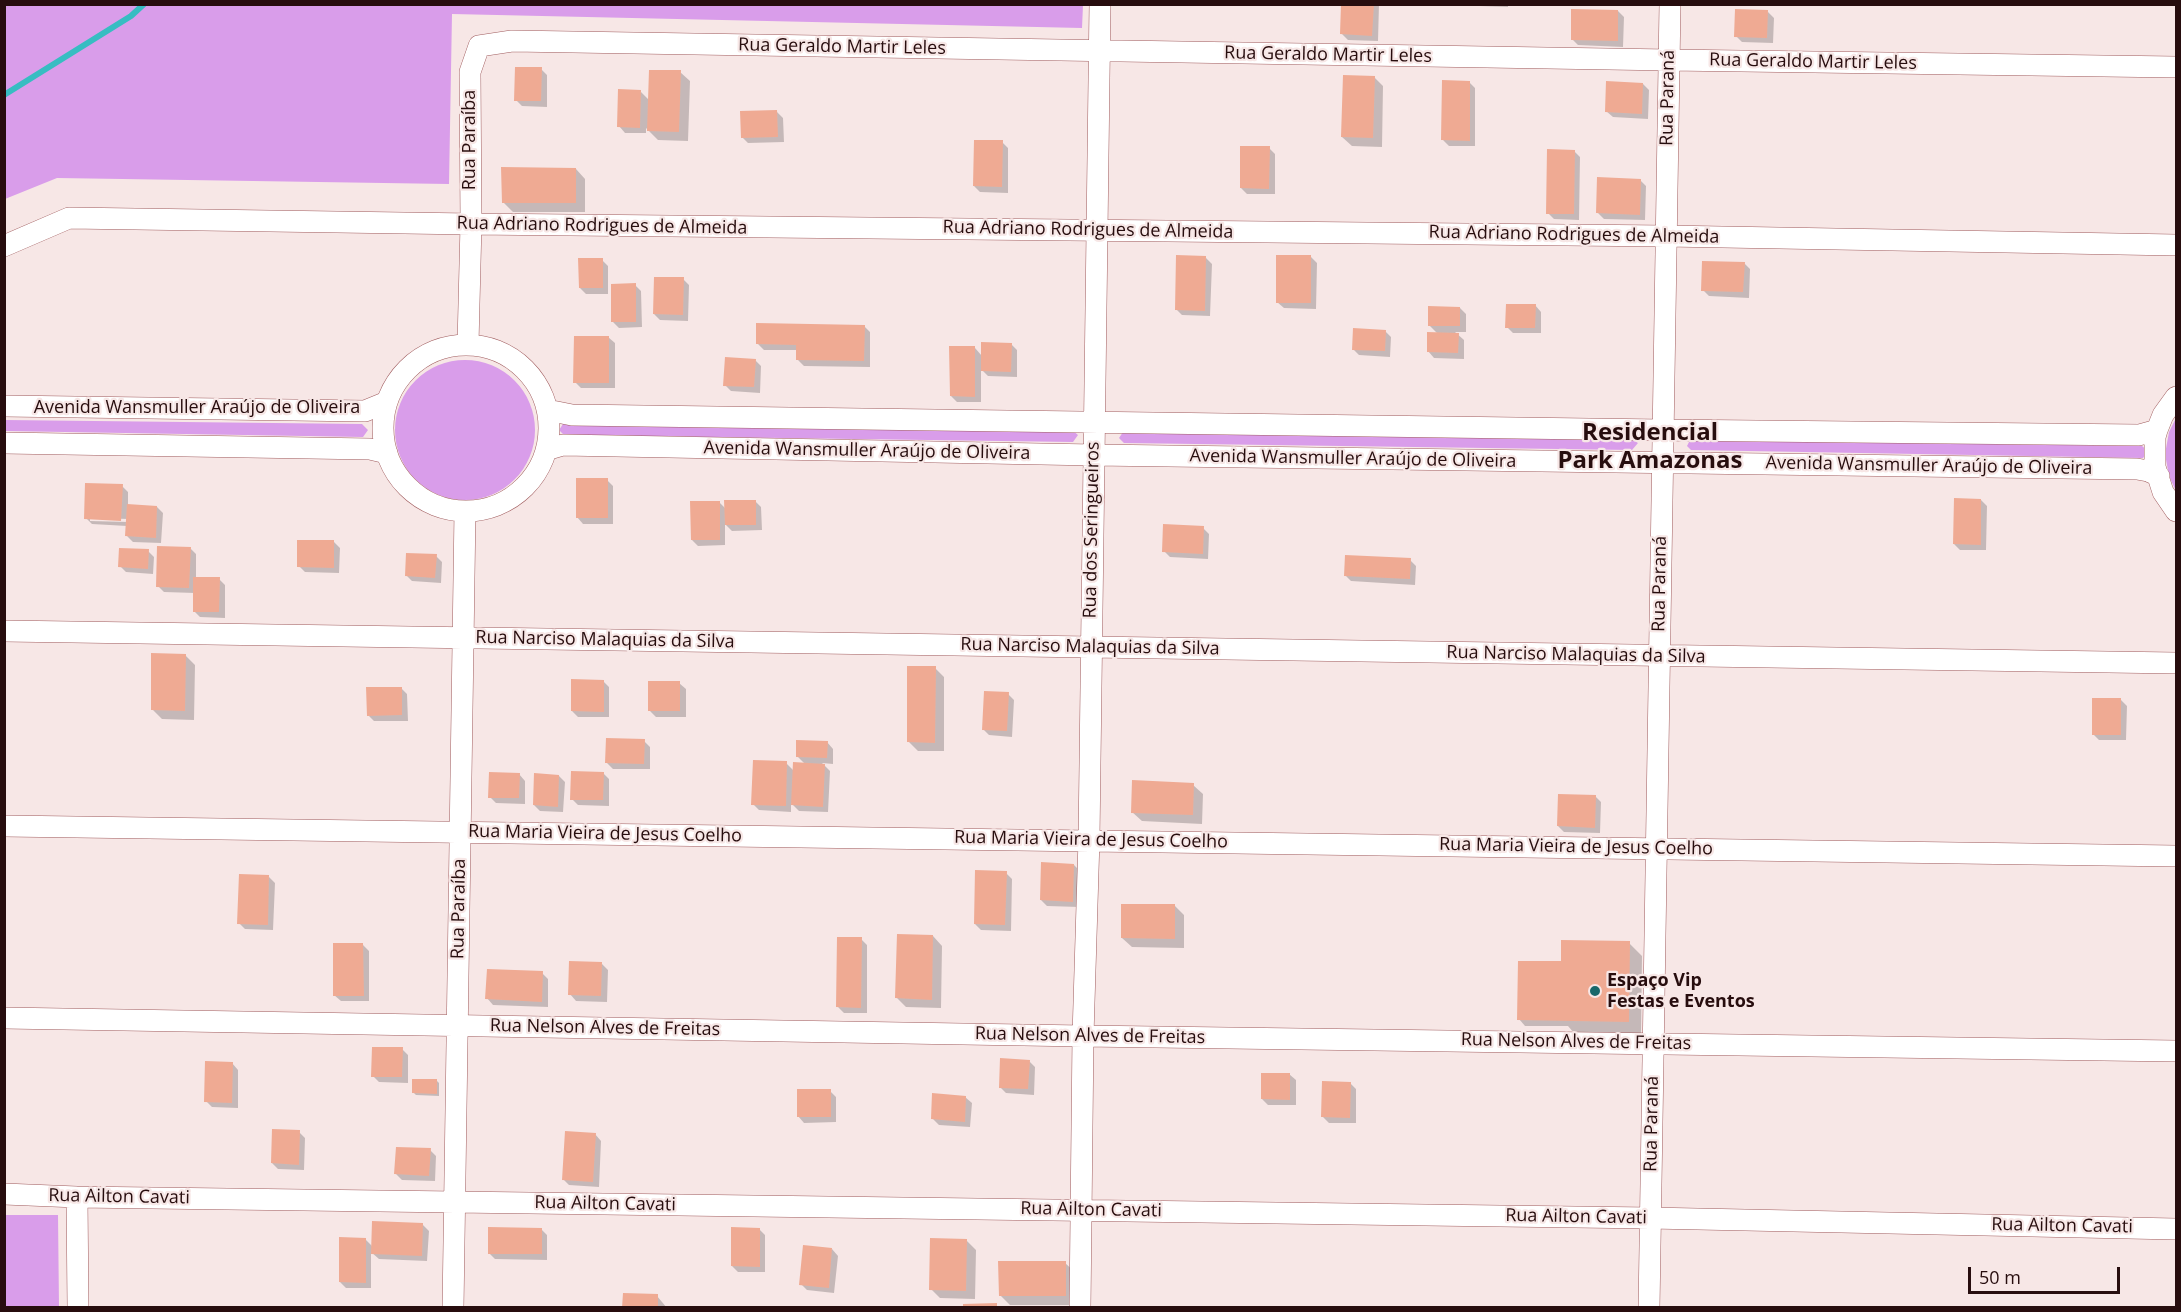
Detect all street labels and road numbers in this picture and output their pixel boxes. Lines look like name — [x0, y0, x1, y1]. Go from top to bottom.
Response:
street label: Rua Geraldo Martir Leles — [738, 34, 946, 60]
street label: Rua Geraldo Martir Leles — [1224, 42, 1432, 68]
street label: Rua Geraldo Martir Leles — [1709, 49, 1917, 75]
street label: Rua Paraná — [1656, 50, 1680, 146]
street label: Rua Paraíba — [459, 90, 481, 190]
street label: Rua Adriano Rodrigues de Almeida — [456, 213, 748, 239]
street label: Rua Adriano Rodrigues de Almeida — [942, 217, 1234, 243]
street label: Rua Adriano Rodrigues de Almeida — [1428, 222, 1720, 248]
street label: Avenida Wansmuller Araújo de Oliveira — [34, 397, 360, 419]
street label: Avenida Wansmuller Araújo de Oliveira — [704, 437, 1030, 465]
street label: Rua dos Seringueiros — [1080, 441, 1104, 619]
street label: Avenida Wansmuller Araújo de Oliveira — [1190, 445, 1516, 473]
street label: Avenida Wansmuller Araújo de Oliveira — [1766, 452, 2092, 480]
street label: Rua Paraná — [1648, 536, 1672, 632]
street label: Rua Narciso Malaquias da Silva — [475, 627, 735, 653]
street label: Rua Narciso Malaquias da Silva — [960, 634, 1220, 660]
street label: Rua Narciso Malaquias da Silva — [1446, 642, 1706, 668]
street label: Rua Maria Vieira de Jesus Coelho — [468, 821, 742, 847]
street label: Rua Maria Vieira de Jesus Coelho — [954, 827, 1228, 853]
street label: Rua Maria Vieira de Jesus Coelho — [1439, 834, 1713, 860]
street label: Rua Paraíba — [447, 859, 471, 959]
street label: Rua Nelson Alves de Freitas — [490, 1015, 720, 1041]
street label: Rua Nelson Alves de Freitas — [975, 1023, 1205, 1049]
street label: Rua Nelson Alves de Freitas — [1461, 1029, 1691, 1055]
street label: Rua Paraná — [1640, 1076, 1664, 1172]
street label: Rua Ailton Cavati — [48, 1185, 190, 1209]
street label: Rua Ailton Cavati — [534, 1192, 676, 1216]
street label: Rua Ailton Cavati — [1020, 1198, 1162, 1222]
street label: Rua Ailton Cavati — [1505, 1205, 1647, 1229]
street label: Rua Ailton Cavati — [1991, 1214, 2133, 1238]

